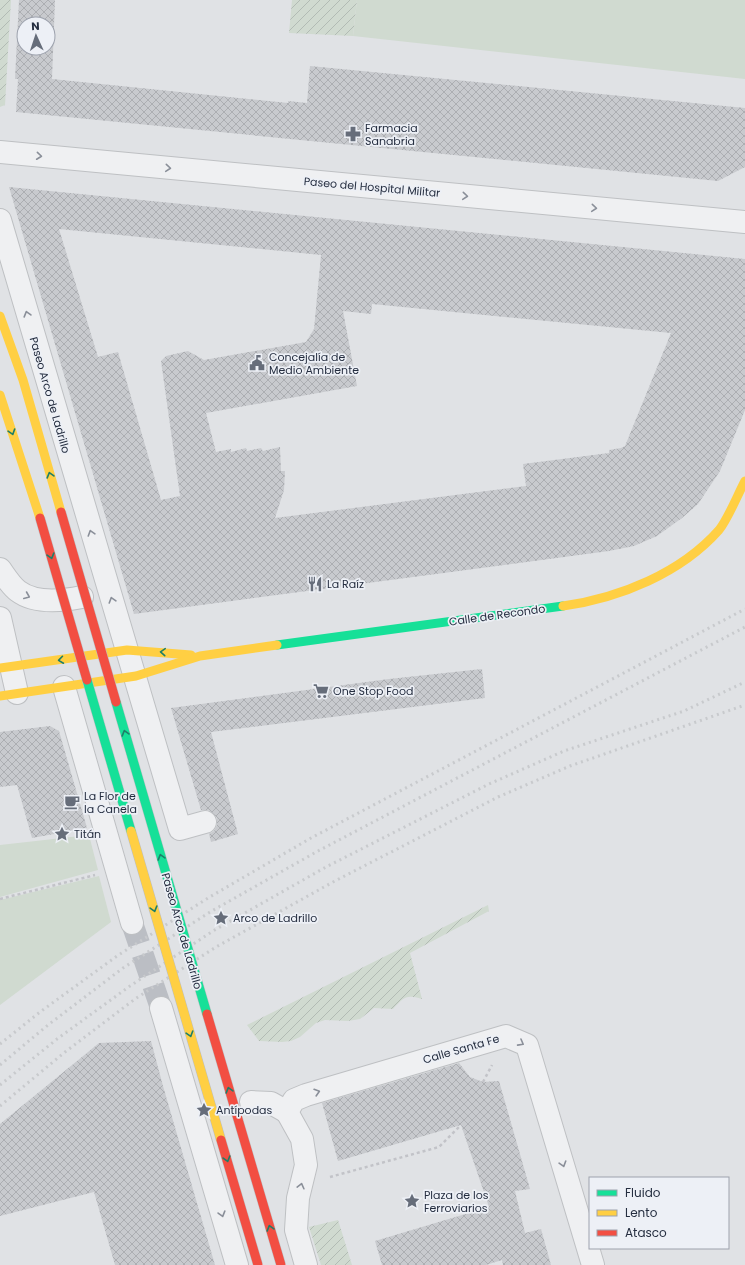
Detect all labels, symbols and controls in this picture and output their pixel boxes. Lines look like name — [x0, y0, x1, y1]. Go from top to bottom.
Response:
north arrow — [16, 16, 56, 56]
text: N — [31, 18, 40, 34]
place label: Farmacia Sanabria — [365, 120, 418, 149]
pharmacy icon: Farmacia Sanabria — [344, 125, 362, 143]
one-way arrow — [36, 151, 42, 160]
one-way arrow — [165, 163, 171, 172]
street label: Paseo del Hospital Militar — [303, 173, 441, 201]
one-way arrow — [462, 191, 468, 200]
one-way arrow — [591, 203, 597, 212]
one-way arrow — [23, 311, 32, 318]
street label: Paseo Arco de Ladrillo — [26, 335, 74, 455]
place label: Concejalía de Medio Ambiente — [269, 349, 359, 378]
public building icon: Concejalía de Medio Ambiente — [248, 354, 266, 372]
one-way arrow — [7, 429, 16, 436]
one-way arrow — [46, 472, 55, 479]
one-way arrow — [87, 530, 96, 537]
one-way arrow — [46, 552, 55, 559]
restaurant icon: La Raíz — [306, 575, 324, 593]
place label: La Raíz — [327, 576, 364, 592]
one-way arrow — [24, 591, 31, 599]
one-way arrow — [108, 597, 117, 604]
street label: Calle de Recondo — [448, 600, 546, 630]
one-way arrow — [160, 648, 166, 657]
one-way arrow — [57, 655, 64, 664]
supermarket icon: One Stop Food — [312, 682, 330, 700]
place label: One Stop Food — [333, 683, 413, 699]
one-way arrow — [121, 729, 130, 736]
place label: La Flor de la Canela — [84, 788, 137, 817]
cafe icon: La Flor de la Canela — [63, 793, 81, 811]
place icon: Titán — [53, 825, 71, 843]
place label: Titán — [74, 826, 101, 842]
one-way arrow — [157, 854, 166, 861]
street label: Paseo Arco de Ladrillo — [158, 871, 206, 991]
one-way arrow — [149, 906, 157, 913]
place icon: Arco de Ladrillo — [212, 909, 230, 927]
place label: Arco de Ladrillo — [233, 910, 317, 926]
one-way arrow — [185, 1030, 194, 1037]
street label: Calle Santa Fe — [421, 1030, 501, 1068]
one-way arrow — [517, 1039, 524, 1046]
one-way arrow — [225, 1086, 234, 1093]
one-way arrow — [314, 1088, 321, 1097]
place icon: Antípodas — [195, 1101, 213, 1119]
place label: Antípodas — [216, 1102, 273, 1118]
one-way arrow — [222, 1155, 231, 1162]
one-way arrow — [558, 1161, 567, 1168]
legend — [589, 1177, 729, 1249]
one-way arrow — [296, 1183, 305, 1190]
text: Fluido — [625, 1184, 661, 1201]
place label: Plaza de los Ferroviarios — [424, 1187, 489, 1216]
place icon: Plaza de los Ferroviarios — [403, 1192, 421, 1210]
text: Lento — [625, 1204, 658, 1221]
one-way arrow — [217, 1210, 226, 1217]
one-way arrow — [266, 1224, 275, 1231]
text: Atasco — [625, 1224, 667, 1241]

